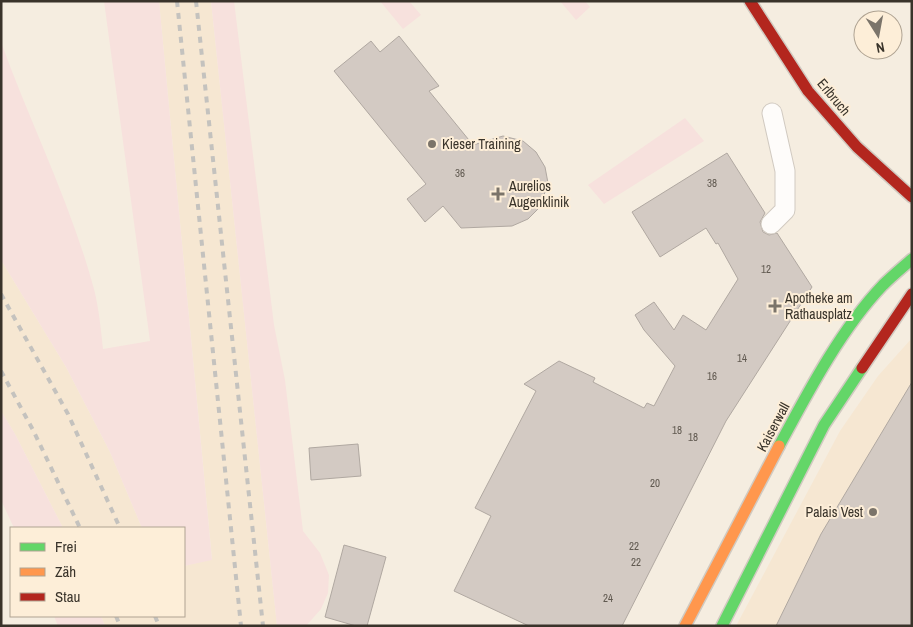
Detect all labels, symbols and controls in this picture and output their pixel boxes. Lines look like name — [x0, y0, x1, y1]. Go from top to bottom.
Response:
north arrow — [853, 10, 903, 60]
text: N — [875, 38, 886, 57]
street label: Erlbruch — [813, 75, 855, 119]
place label: Kieser Training — [442, 135, 521, 153]
marker: Kieser Training — [426, 138, 438, 150]
house number: 36 — [455, 166, 465, 180]
house number: 38 — [707, 176, 717, 190]
place label: Aurelios Augenklinik — [508, 177, 569, 211]
marker: Aurelios Augenklinik — [491, 187, 505, 201]
house number: 12 — [761, 262, 771, 276]
place label: Apotheke am Rathausplatz — [784, 289, 853, 323]
marker: Apotheke am Rathausplatz — [769, 300, 781, 312]
house number: 14 — [737, 351, 747, 365]
house number: 16 — [707, 369, 717, 383]
street label: Kaiserwall — [753, 399, 793, 455]
house number: 18 — [672, 423, 682, 437]
house number: 18 — [688, 430, 698, 444]
house number: 20 — [650, 476, 660, 490]
place label: Palais Vest — [806, 503, 863, 521]
marker: Palais Vest — [867, 506, 879, 518]
legend — [10, 527, 185, 617]
text: Frei — [55, 536, 77, 557]
house number: 22 — [629, 539, 639, 553]
house number: 22 — [631, 555, 641, 569]
text: Zäh — [55, 561, 76, 582]
text: Stau — [55, 586, 80, 607]
house number: 24 — [603, 591, 613, 605]

